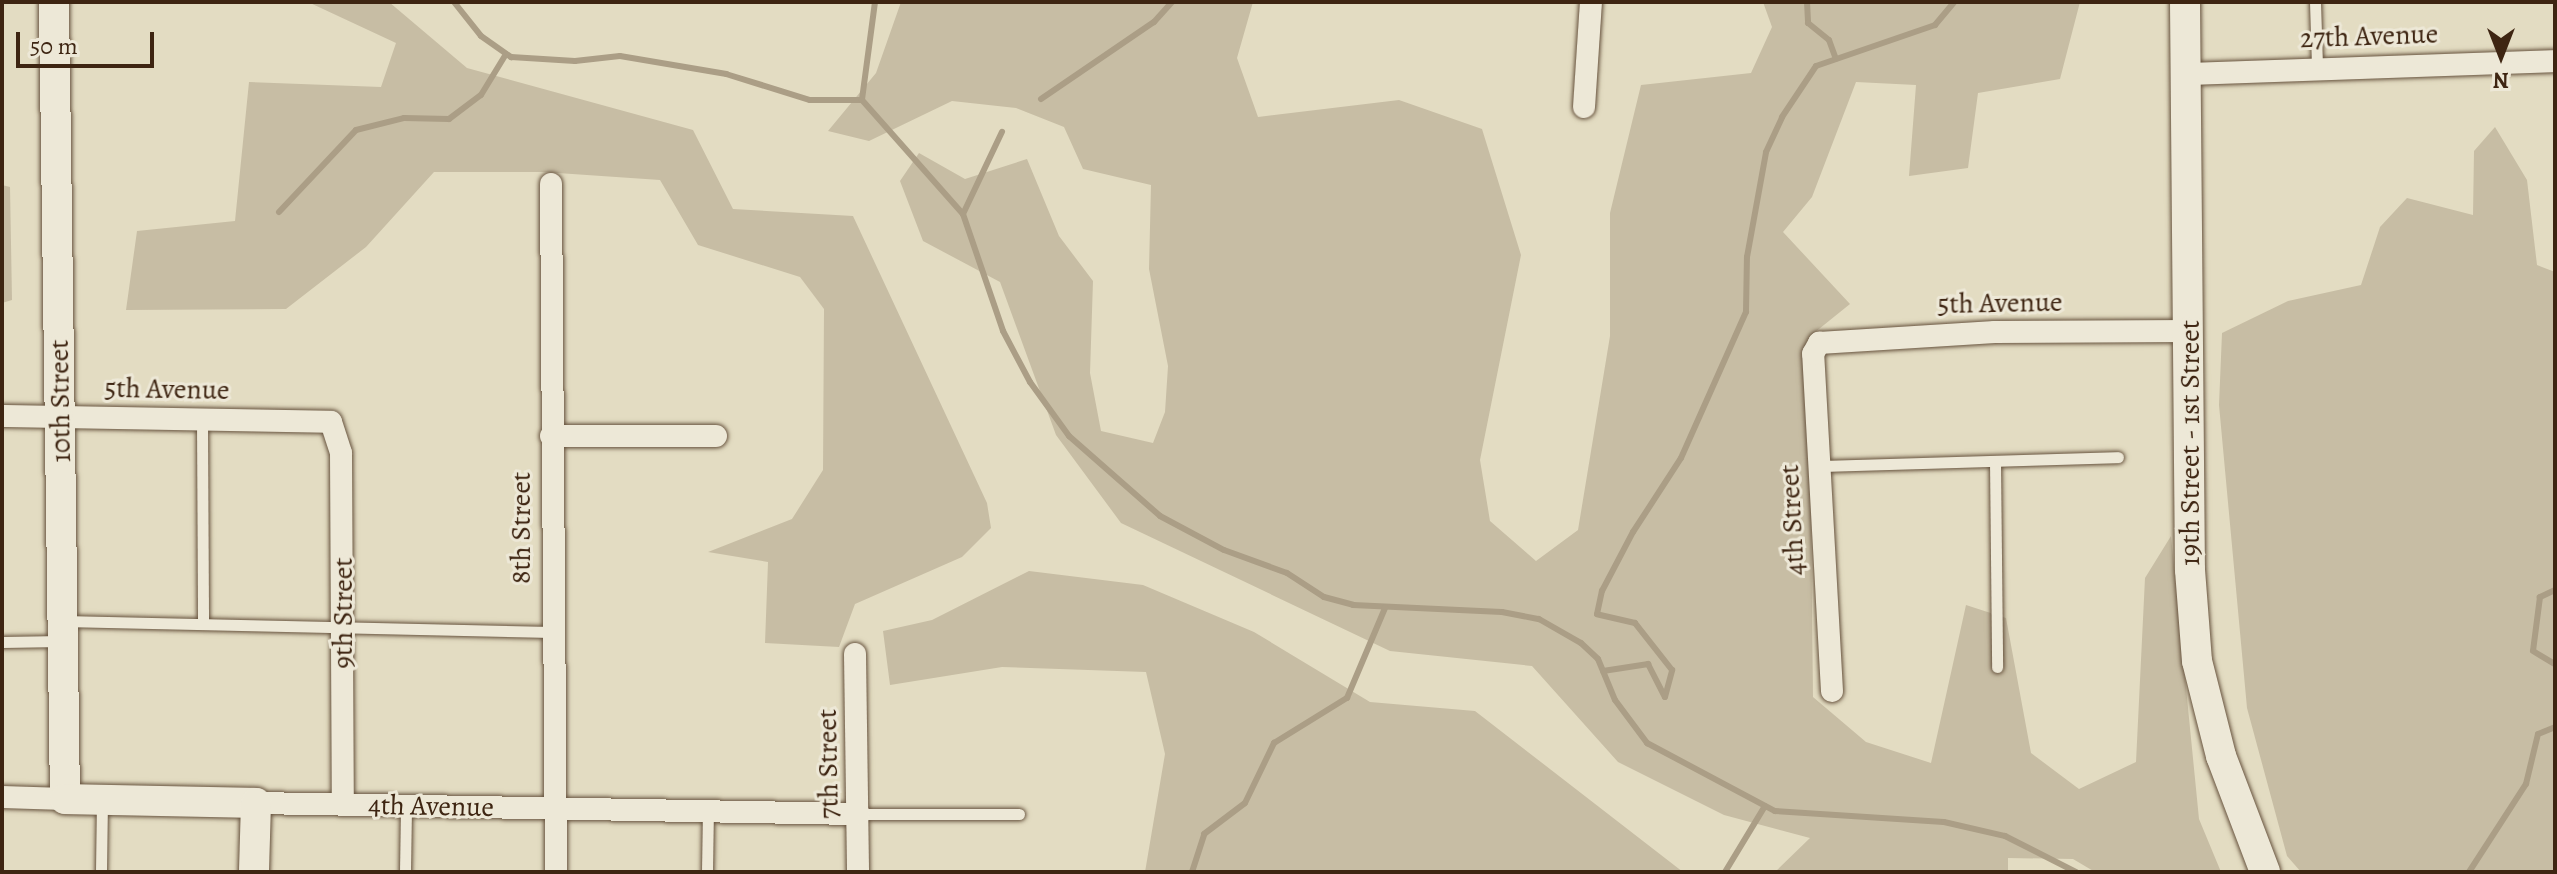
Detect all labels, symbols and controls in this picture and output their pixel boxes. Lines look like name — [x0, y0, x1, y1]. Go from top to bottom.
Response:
scale bar — [20, 16, 158, 66]
north arrow — [2461, 16, 2541, 96]
street label: 27th Avenue — [2299, 17, 2439, 55]
text: 50 m — [30, 30, 78, 62]
text: N — [2493, 65, 2509, 95]
street label: 5th Avenue — [1937, 285, 2063, 321]
street label: 19th Street - 1st Street — [2173, 319, 2207, 567]
street label: 10th Street — [42, 339, 78, 463]
street label: 5th Avenue — [104, 371, 230, 407]
street label: 4th Street — [1772, 464, 1812, 576]
street label: 8th Street — [504, 472, 538, 584]
street label: 9th Street — [326, 557, 360, 669]
street label: 7th Street — [810, 709, 846, 819]
street label: 4th Avenue — [368, 788, 494, 824]

